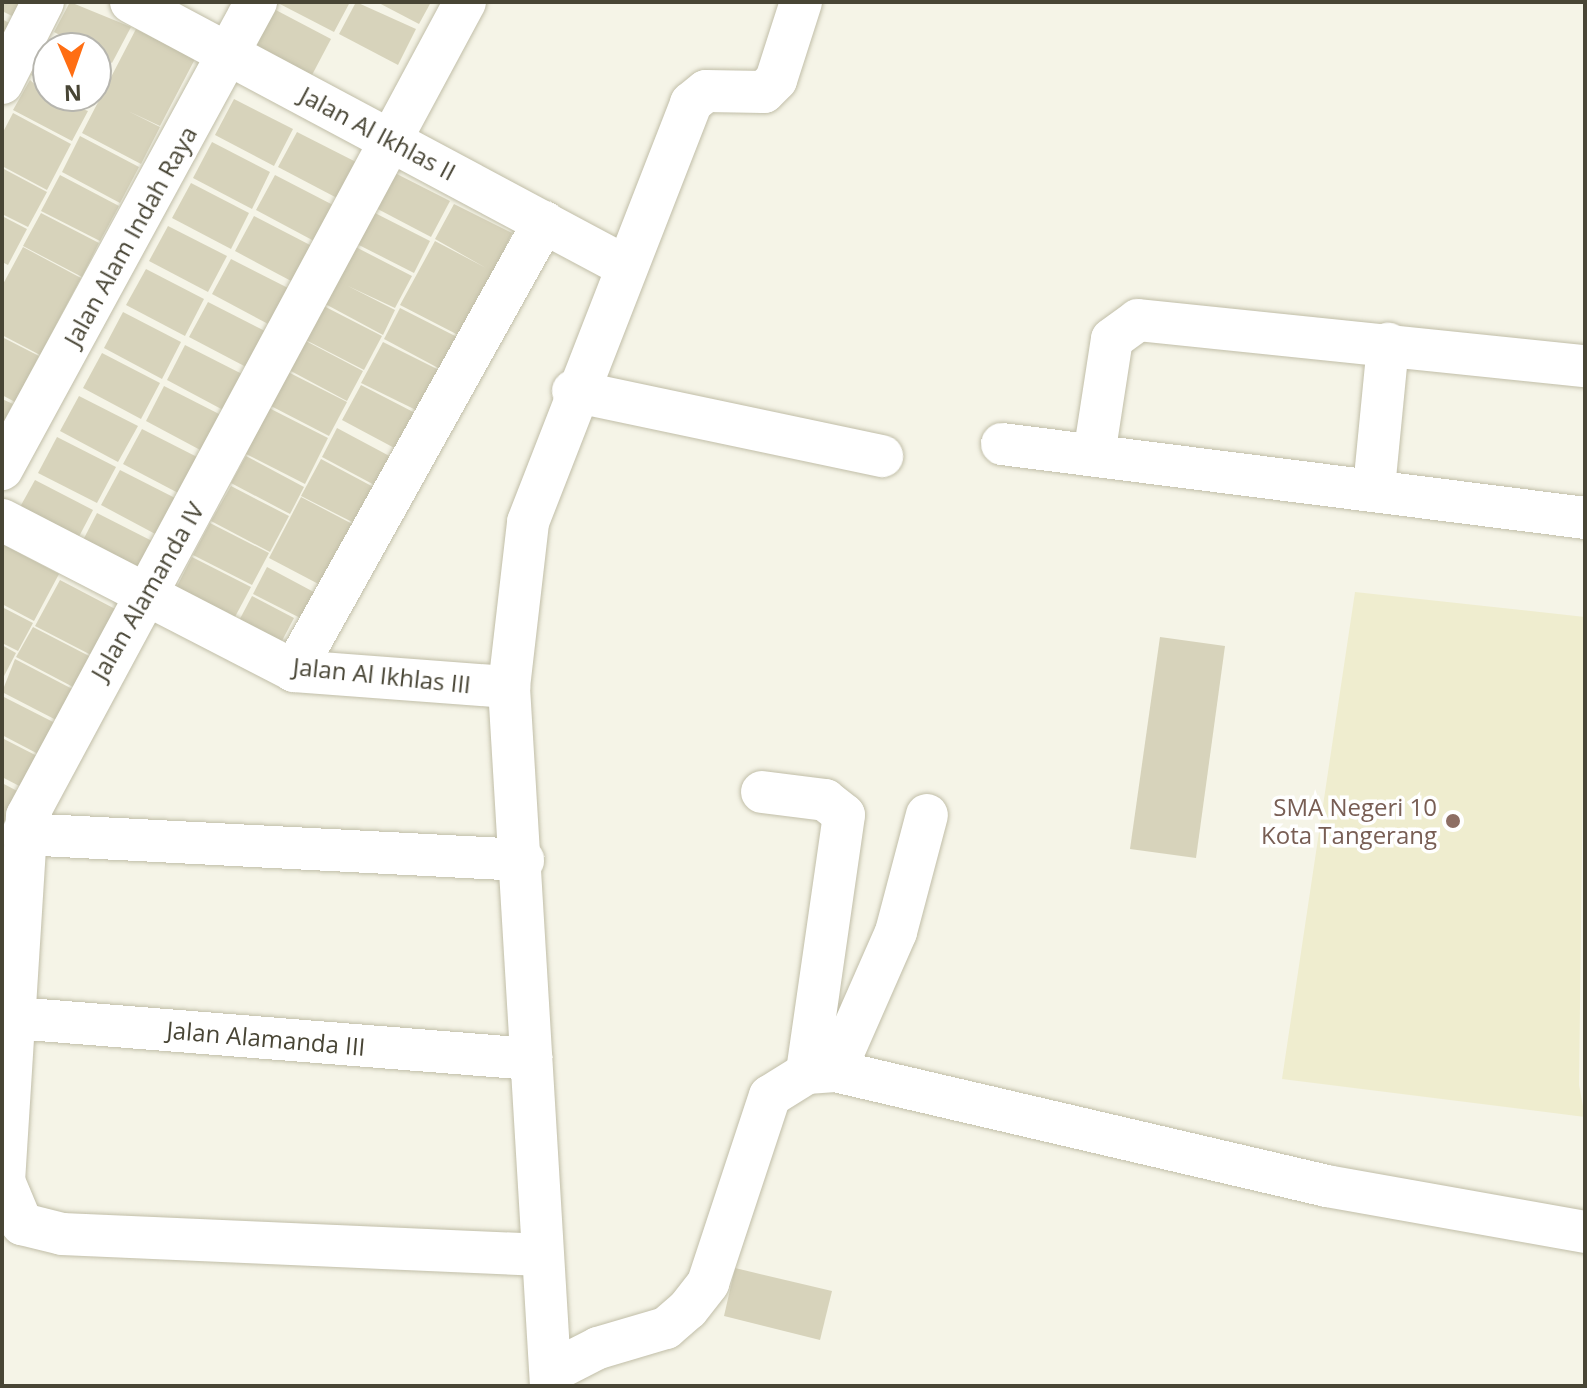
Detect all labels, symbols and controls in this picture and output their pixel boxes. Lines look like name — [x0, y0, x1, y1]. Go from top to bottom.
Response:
north arrow — [32, 32, 112, 112]
text: N — [63, 79, 82, 109]
street label: Jalan Al Ikhlas II — [295, 80, 461, 186]
street label: Jalan Alam Indah Raya — [58, 121, 202, 351]
street label: Jalan Alamanda IV — [84, 497, 210, 685]
street label: Jalan Al Ikhlas III — [292, 651, 472, 699]
place label: SMA Negeri 10 Kota Tangerang — [1261, 793, 1437, 849]
marker: SMA Negeri 10 Kota Tangerang — [1444, 812, 1462, 830]
street label: Jalan Alamanda III — [165, 1015, 367, 1061]

